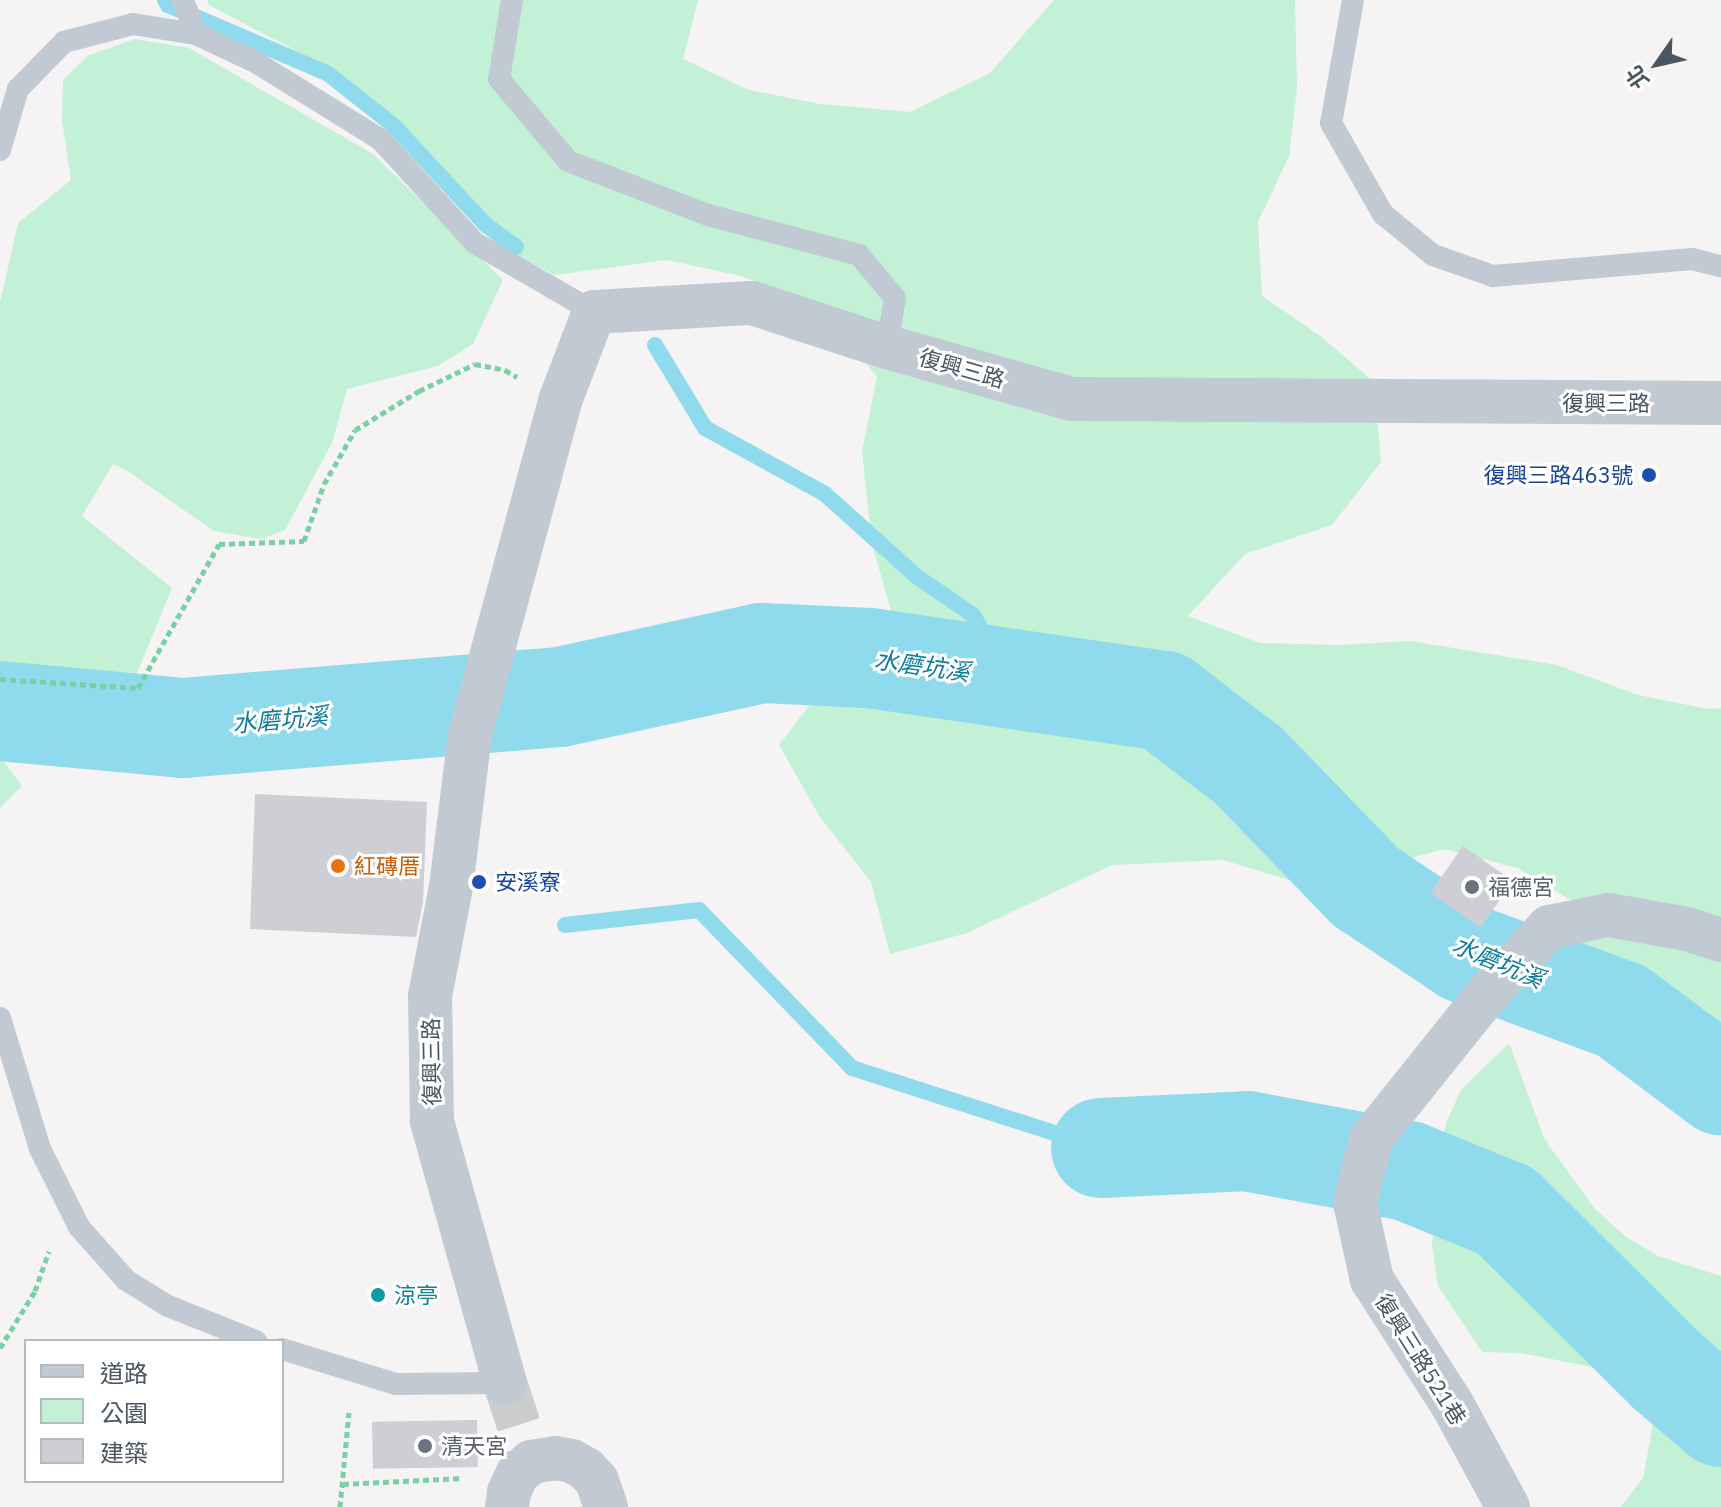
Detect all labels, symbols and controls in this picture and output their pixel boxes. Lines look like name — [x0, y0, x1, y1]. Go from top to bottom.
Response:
north arrow — [1617, 24, 1697, 104]
text: 北 — [1619, 60, 1655, 95]
street label: 復興三路 — [916, 343, 1008, 393]
street label: 復興三路 — [1562, 390, 1650, 416]
place label: 復興三路463號 — [1483, 462, 1633, 488]
marker: 復興三路463號 — [1640, 466, 1658, 484]
water label: 水磨坑溪 — [872, 645, 972, 687]
water label: 水磨坑溪 — [231, 701, 329, 739]
place label: 紅磚厝 — [354, 853, 420, 879]
marker: 紅磚厝 — [329, 857, 347, 875]
place label: 安溪寮 — [495, 869, 561, 895]
marker: 安溪寮 — [470, 873, 488, 891]
place label: 福德宮 — [1488, 874, 1554, 900]
marker: 福德宮 — [1463, 878, 1481, 896]
water label: 水磨坑溪 — [1448, 930, 1548, 994]
street label: 復興三路 — [417, 1018, 445, 1106]
place label: 涼亭 — [394, 1282, 438, 1308]
marker: 涼亭 — [369, 1286, 387, 1304]
street label: 復興三路521巷 — [1370, 1289, 1472, 1429]
legend — [24, 1339, 284, 1483]
text: 道路 — [100, 1357, 148, 1389]
text: 公園 — [100, 1397, 148, 1429]
place label: 清天宮 — [441, 1433, 507, 1459]
text: 建築 — [100, 1437, 148, 1469]
marker: 清天宮 — [416, 1437, 434, 1455]

